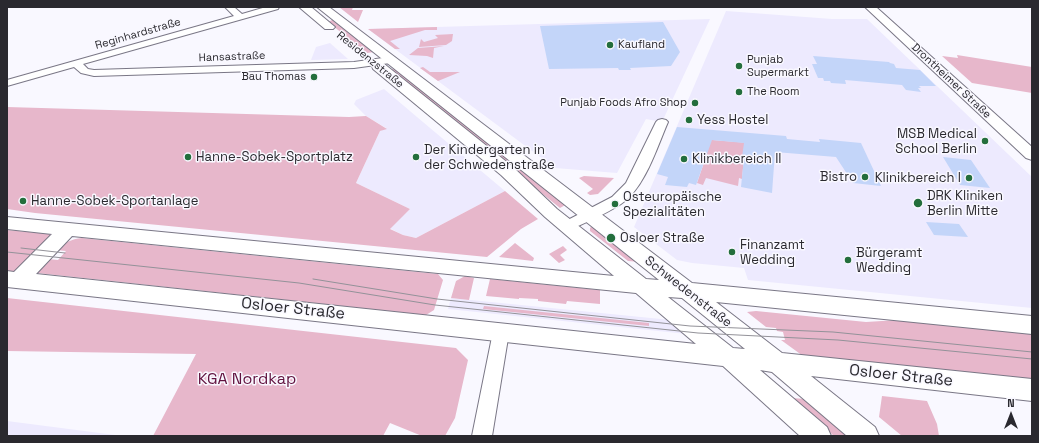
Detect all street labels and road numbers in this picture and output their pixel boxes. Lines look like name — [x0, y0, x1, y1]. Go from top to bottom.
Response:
street label: Reginhardstraße — [94, 15, 182, 53]
street label: Residenzstraße — [334, 29, 406, 91]
street label: Drontheimer Straße — [908, 41, 994, 121]
street label: Hansastraße — [198, 49, 266, 65]
street label: Schwedenstraße — [641, 253, 735, 331]
street label: Osloer Straße — [240, 294, 346, 324]
street label: Osloer Straße — [848, 361, 954, 391]

